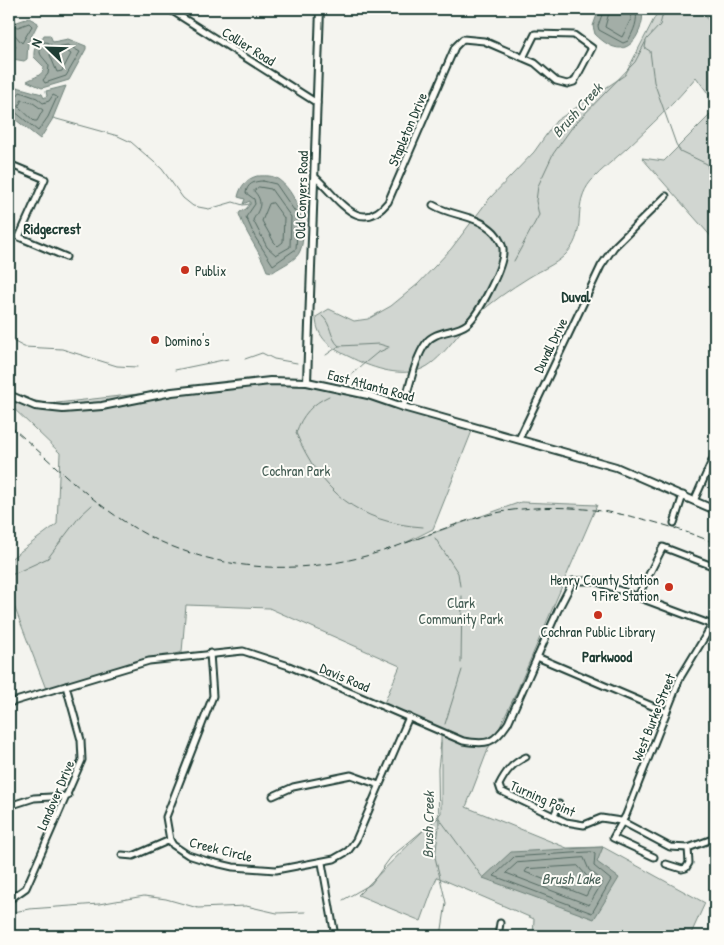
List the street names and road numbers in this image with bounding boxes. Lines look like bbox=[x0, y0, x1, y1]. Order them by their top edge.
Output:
street label: Collier Road bbox=[219, 22, 280, 70]
street label: Stapleton Drive bbox=[383, 89, 432, 169]
street label: Old Conyers Road bbox=[290, 150, 313, 239]
street label: Duvall Drive bbox=[529, 314, 572, 376]
street label: East Atlanta Road bbox=[326, 364, 417, 406]
street label: Davis Road bbox=[317, 658, 373, 696]
street label: West Burke Street bbox=[627, 670, 679, 764]
street label: Landover Drive bbox=[32, 757, 78, 833]
street label: Turning Point bbox=[507, 775, 579, 822]
street label: Creek Circle bbox=[188, 832, 255, 866]

